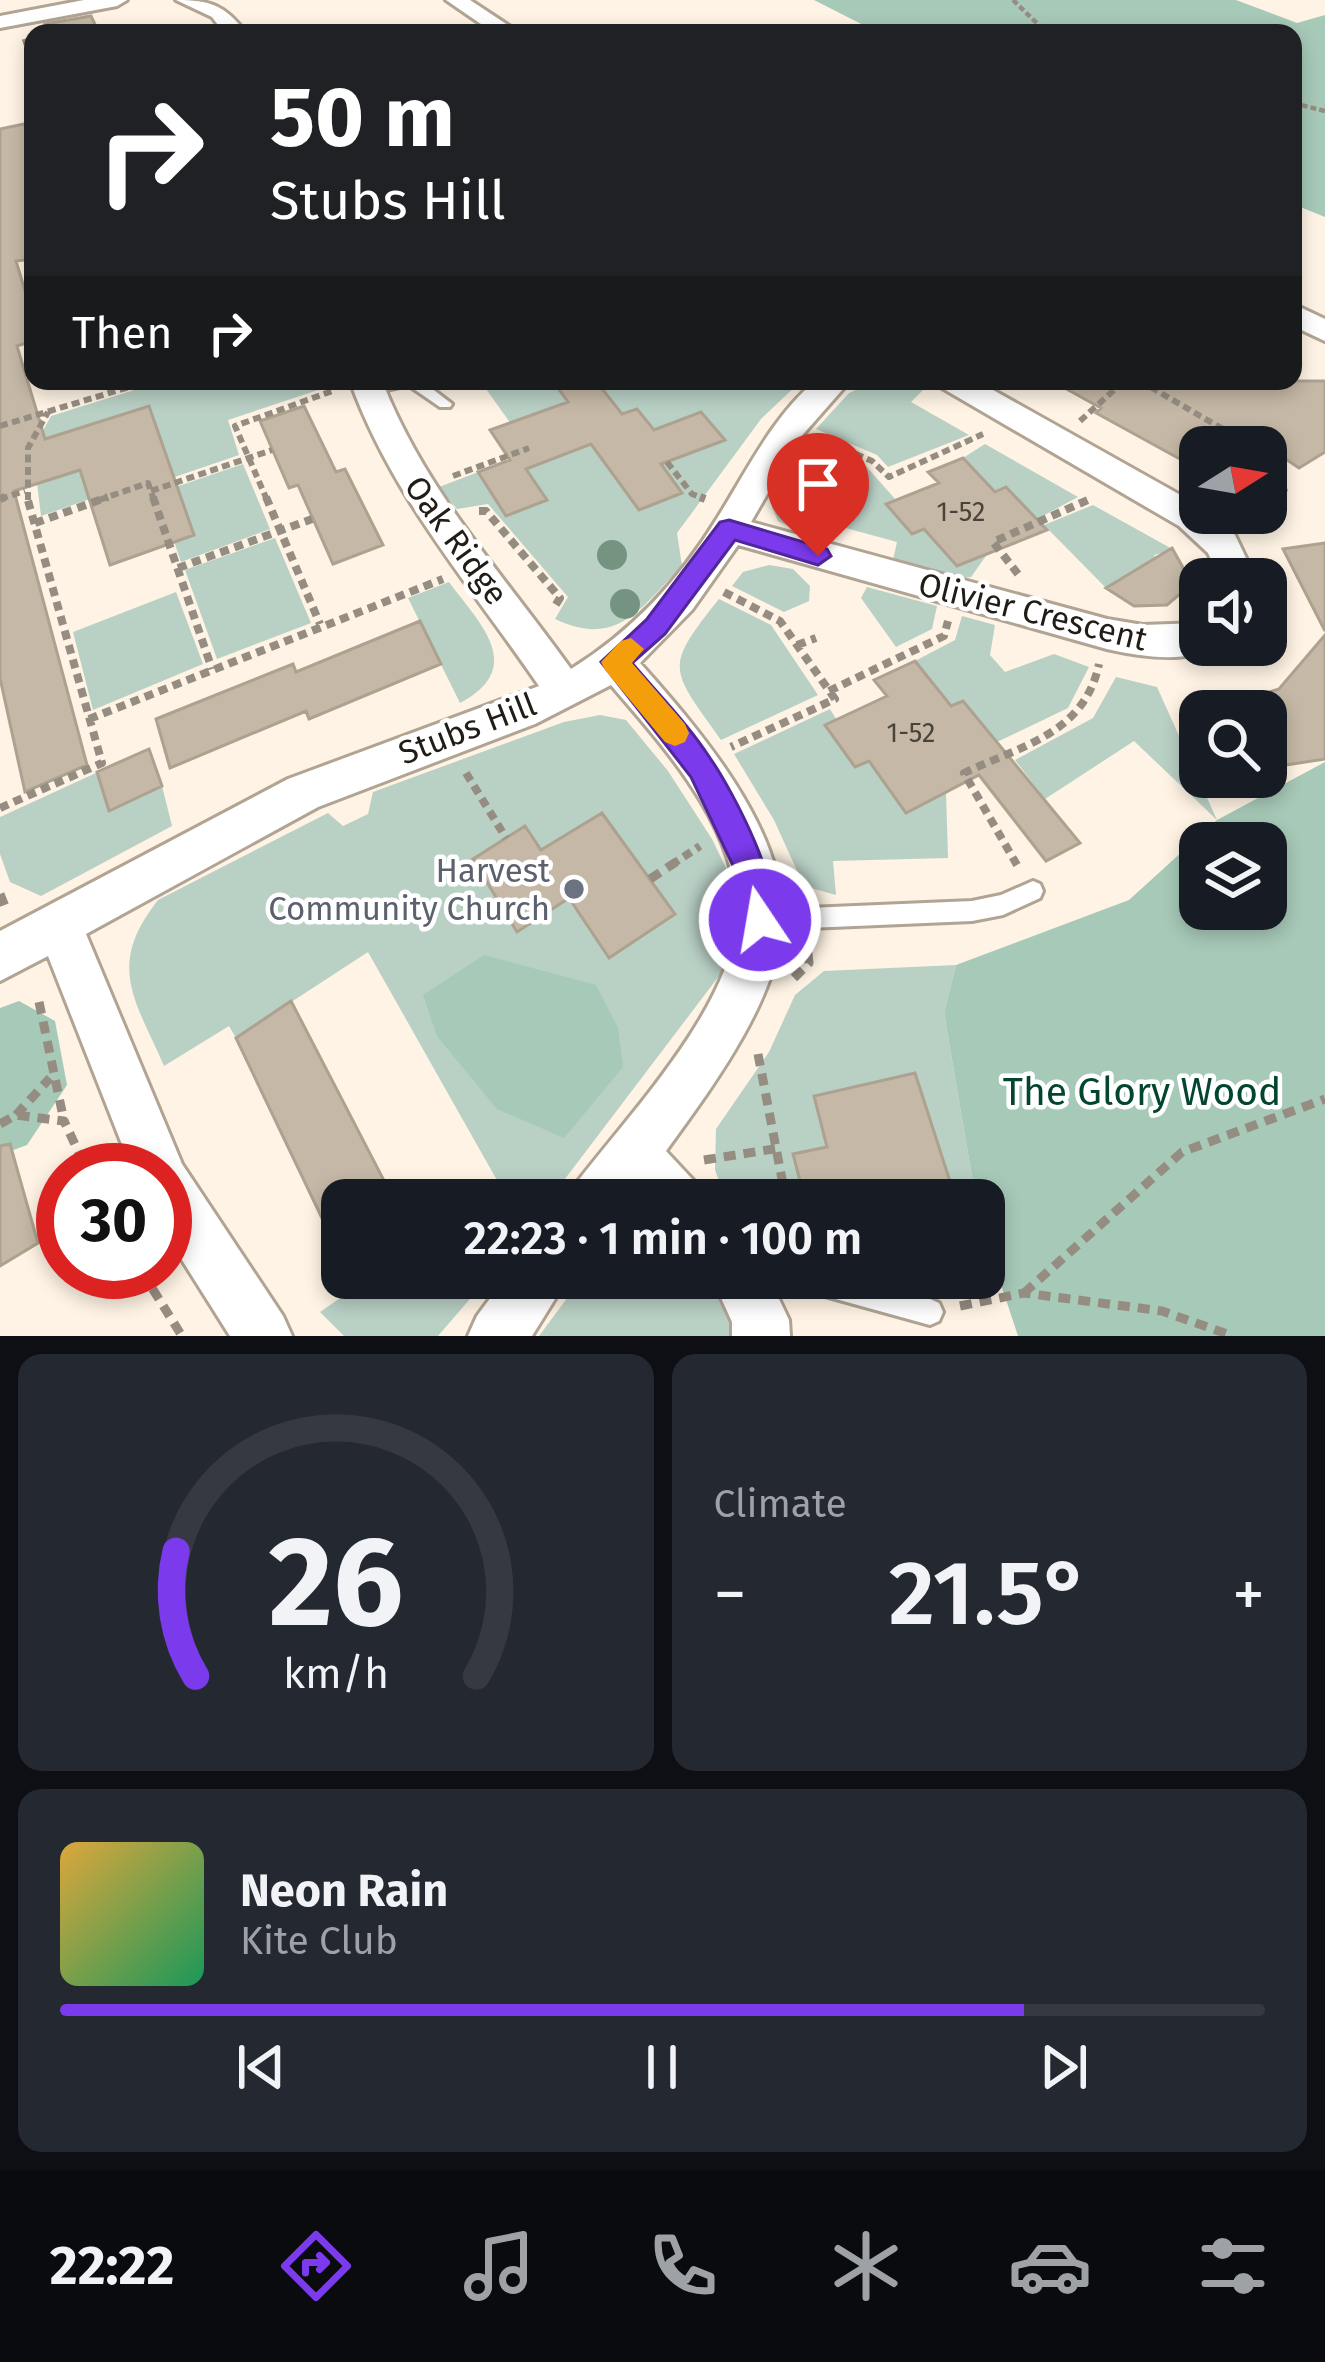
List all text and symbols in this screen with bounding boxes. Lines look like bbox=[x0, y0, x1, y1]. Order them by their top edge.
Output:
text: 50 m bbox=[270, 67, 455, 168]
icon: right bbox=[72, 72, 228, 228]
text: Stubs Hill bbox=[270, 169, 506, 233]
icon: right bbox=[197, 300, 263, 366]
text: Then bbox=[72, 306, 173, 360]
north arrow bbox=[1179, 426, 1287, 534]
map controls bbox=[1179, 426, 1287, 930]
pin bbox=[767, 433, 869, 556]
icon: arrive bbox=[785, 451, 851, 517]
street label: Oak Ridge bbox=[396, 468, 516, 613]
house number: 1-52 bbox=[937, 496, 985, 528]
button: sound bbox=[1179, 558, 1287, 666]
street label: Olivier Crescent bbox=[914, 564, 1151, 660]
street label: Stubs Hill bbox=[393, 684, 542, 773]
button: search bbox=[1179, 690, 1287, 798]
house number: 1-52 bbox=[887, 717, 935, 749]
button: layers bbox=[1179, 822, 1287, 930]
place label: Harvest Community Church bbox=[268, 851, 550, 929]
position arrow bbox=[697, 857, 823, 983]
marker: Harvest Community Church bbox=[561, 876, 587, 902]
park label: The Glory Wood bbox=[1003, 1069, 1281, 1115]
speed limit sign: 30 bbox=[36, 1143, 192, 1299]
text: 22:23 · 1 min · 100 m bbox=[464, 1212, 862, 1266]
text: Climate bbox=[714, 1481, 847, 1527]
text: 26 bbox=[268, 1508, 403, 1658]
text: 21.5° bbox=[889, 1540, 1090, 1648]
text: − bbox=[714, 1555, 747, 1634]
text: + bbox=[1232, 1555, 1265, 1634]
text: km/h bbox=[283, 1647, 389, 1698]
text: Neon Rain bbox=[240, 1864, 448, 1918]
text: Kite Club bbox=[240, 1918, 398, 1964]
icon: previous bbox=[228, 2034, 294, 2100]
icon: pause bbox=[629, 2034, 695, 2100]
icon: next bbox=[1031, 2034, 1097, 2100]
icon: directions bbox=[274, 2224, 358, 2308]
icon: music bbox=[457, 2224, 541, 2308]
icon: phone bbox=[641, 2224, 725, 2308]
icon: climate bbox=[824, 2224, 908, 2308]
icon: car bbox=[1008, 2224, 1092, 2308]
icon: filters bbox=[1191, 2224, 1275, 2308]
text: 22:22 bbox=[50, 2234, 174, 2298]

